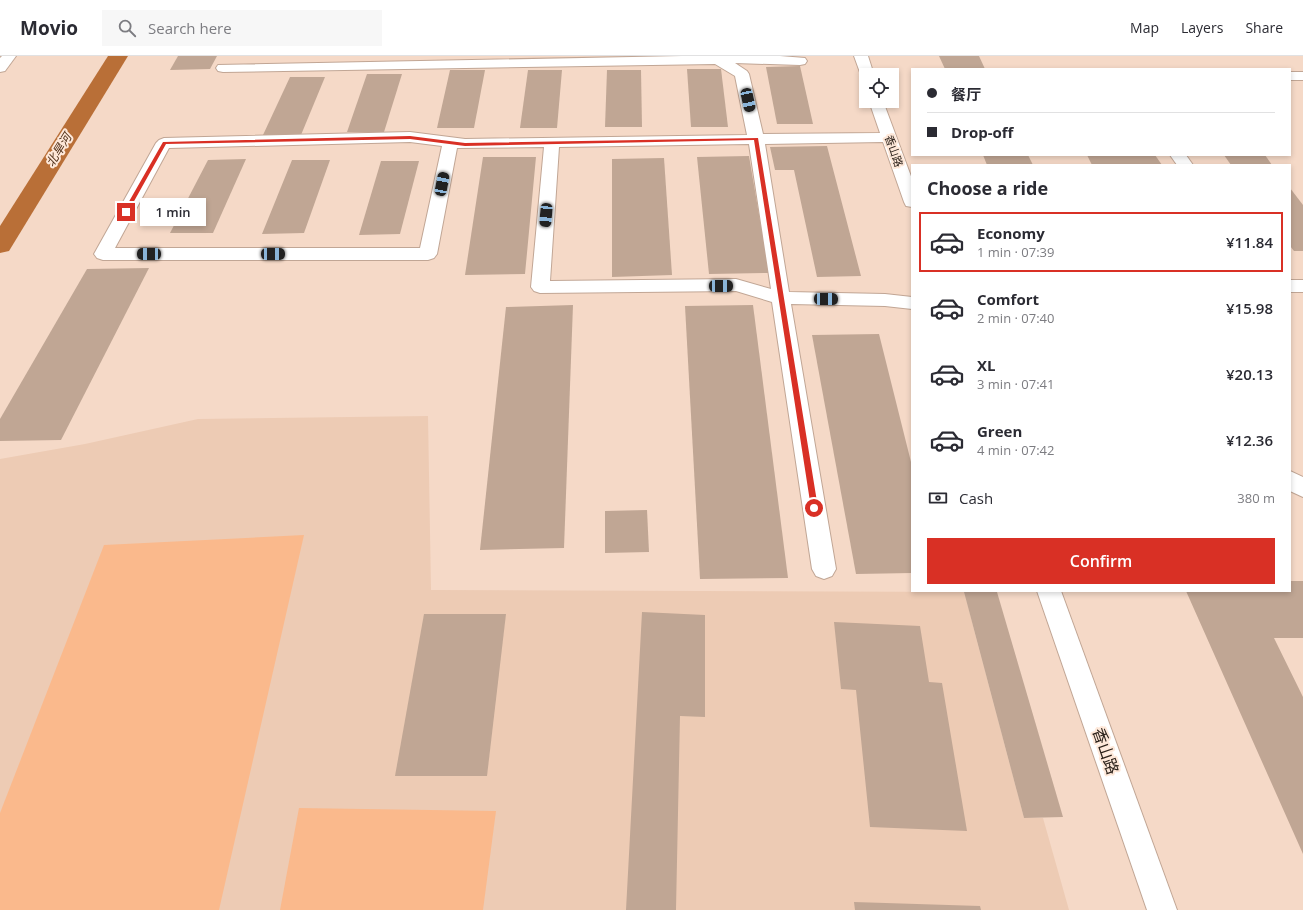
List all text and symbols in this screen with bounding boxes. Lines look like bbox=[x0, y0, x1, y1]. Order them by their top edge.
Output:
search box bbox=[102, 10, 382, 46]
text: Movio bbox=[20, 15, 78, 41]
icon: search bbox=[116, 17, 138, 39]
text: Search here bbox=[148, 18, 232, 38]
text: Map bbox=[1130, 18, 1159, 37]
text: Layers bbox=[1181, 18, 1223, 37]
text: Share bbox=[1245, 18, 1283, 37]
map controls bbox=[859, 68, 899, 108]
button: locate bbox=[859, 68, 899, 108]
text: 餐厅 bbox=[951, 84, 981, 104]
car bbox=[740, 87, 756, 113]
text: Drop-off bbox=[951, 122, 1013, 142]
water label: 北旱河 bbox=[42, 128, 76, 170]
street label: 香山路 bbox=[882, 133, 907, 169]
car bbox=[434, 171, 450, 197]
text: Choose a ride bbox=[927, 176, 1048, 200]
callout: 1 min bbox=[140, 198, 206, 226]
route end bbox=[117, 203, 135, 221]
text: 1 min bbox=[155, 203, 191, 221]
car bbox=[539, 203, 553, 227]
text: Economy bbox=[977, 223, 1045, 243]
icon: car bbox=[929, 224, 965, 260]
text: ¥11.84 bbox=[1226, 232, 1273, 252]
text: 1 min · 07:39 bbox=[977, 243, 1054, 261]
car bbox=[137, 248, 161, 260]
car bbox=[261, 248, 285, 260]
car bbox=[709, 280, 733, 292]
text: Comfort bbox=[977, 289, 1039, 309]
icon: car bbox=[929, 290, 965, 326]
car bbox=[814, 293, 838, 305]
text: ¥15.98 bbox=[1226, 298, 1273, 318]
text: 2 min · 07:40 bbox=[977, 309, 1054, 327]
text: XL bbox=[977, 355, 995, 375]
icon: car bbox=[929, 356, 965, 392]
text: ¥20.13 bbox=[1226, 364, 1273, 384]
text: 3 min · 07:41 bbox=[977, 375, 1054, 393]
text: Green bbox=[977, 421, 1022, 441]
icon: car bbox=[929, 422, 965, 458]
text: ¥12.36 bbox=[1226, 430, 1273, 450]
text: 4 min · 07:42 bbox=[977, 441, 1054, 459]
icon: cash bbox=[927, 487, 949, 509]
text: Cash bbox=[959, 488, 993, 508]
text: 380 m bbox=[1237, 489, 1275, 507]
route start bbox=[805, 499, 823, 517]
button: Confirm bbox=[927, 538, 1275, 584]
street label: 香山路 bbox=[1088, 725, 1124, 777]

